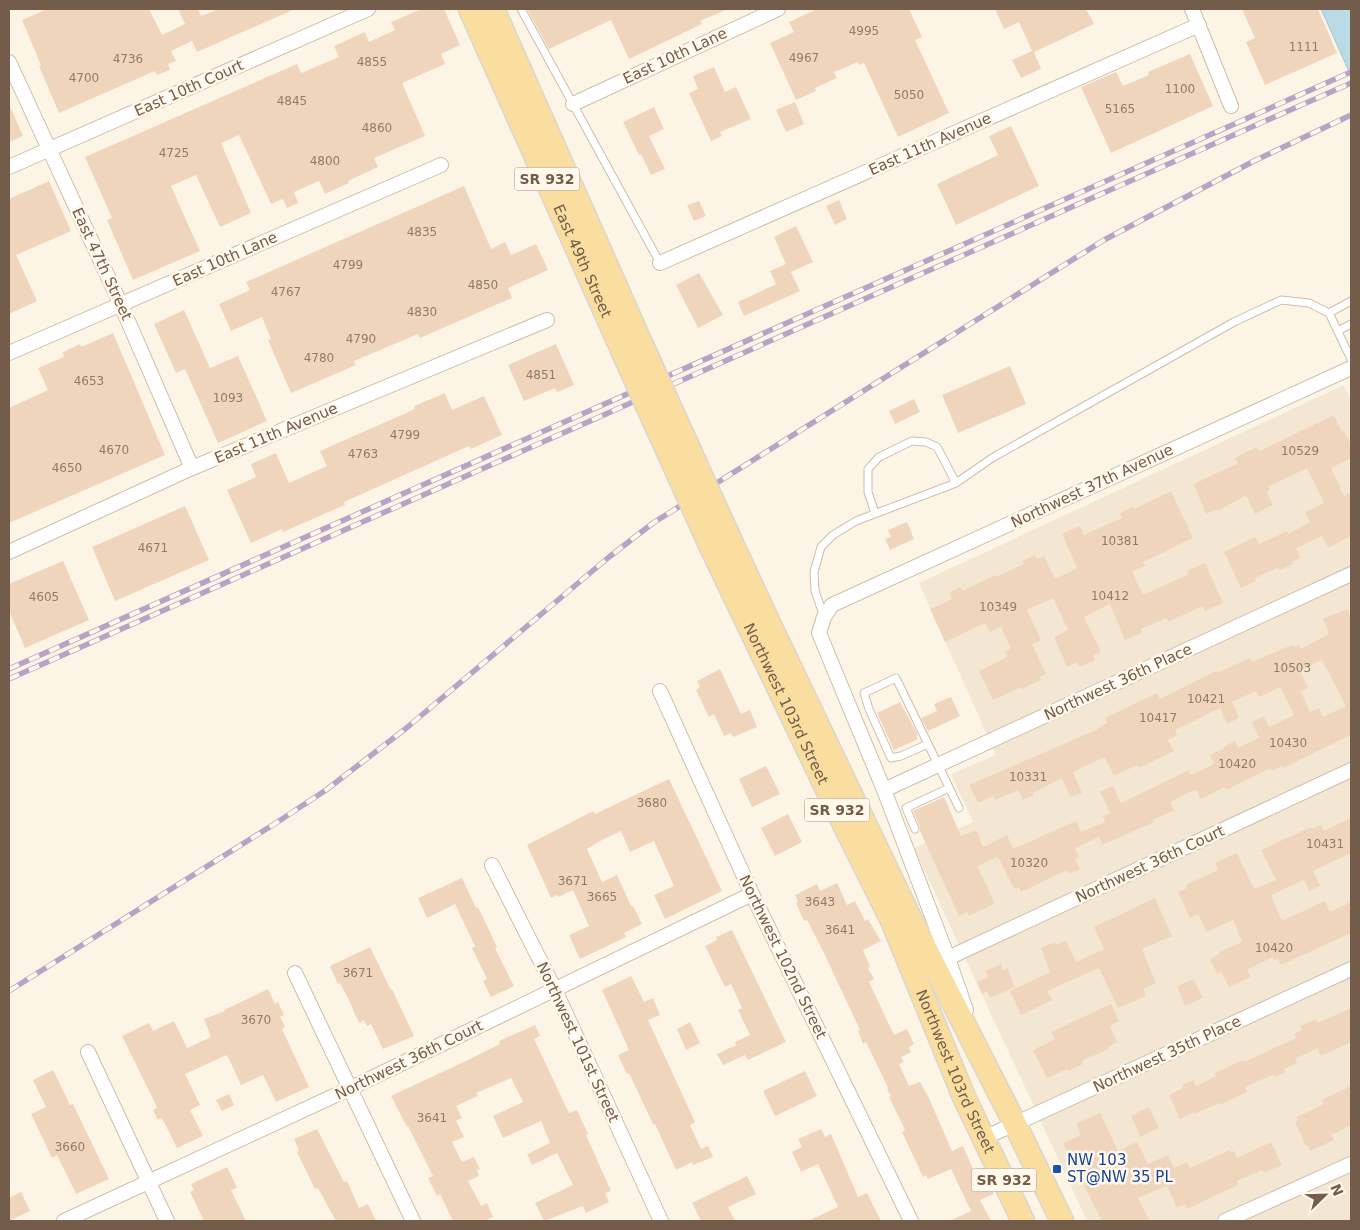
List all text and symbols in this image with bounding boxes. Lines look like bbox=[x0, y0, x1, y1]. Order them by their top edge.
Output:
street label: East 10th Lane bbox=[620, 24, 730, 88]
house number: 4995 bbox=[849, 24, 879, 38]
house number: 1111 bbox=[1289, 40, 1319, 54]
house number: 4967 bbox=[789, 51, 819, 65]
house number: 4736 bbox=[113, 52, 143, 66]
house number: 4855 bbox=[357, 55, 387, 69]
street label: East 10th Court bbox=[132, 56, 246, 120]
house number: 4700 bbox=[69, 71, 99, 85]
house number: 1100 bbox=[1165, 82, 1195, 96]
house number: 5050 bbox=[894, 88, 924, 102]
house number: 4845 bbox=[277, 94, 307, 108]
house number: 5165 bbox=[1105, 102, 1135, 116]
street label: East 11th Avenue bbox=[866, 109, 994, 179]
house number: 4860 bbox=[362, 121, 392, 135]
house number: 4725 bbox=[159, 146, 189, 160]
house number: 4800 bbox=[310, 154, 340, 168]
road number: SR 932 bbox=[514, 168, 580, 190]
street label: East 49th Street bbox=[549, 202, 615, 321]
street label: East 47th Street bbox=[68, 205, 136, 323]
house number: 4835 bbox=[407, 225, 437, 239]
street label: East 10th Lane bbox=[170, 228, 280, 290]
house number: 4799 bbox=[333, 258, 363, 272]
house number: 4850 bbox=[468, 278, 498, 292]
house number: 4767 bbox=[271, 285, 301, 299]
house number: 4830 bbox=[407, 305, 437, 319]
house number: 4790 bbox=[346, 332, 376, 346]
house number: 4780 bbox=[304, 351, 334, 365]
house number: 4851 bbox=[526, 368, 556, 382]
house number: 4653 bbox=[74, 374, 104, 388]
house number: 1093 bbox=[213, 391, 243, 405]
street label: East 11th Avenue bbox=[212, 399, 340, 467]
house number: 4799 bbox=[390, 428, 420, 442]
street label: Northwest 37th Avenue bbox=[1008, 440, 1176, 532]
house number: 4670 bbox=[99, 443, 129, 457]
house number: 10529 bbox=[1281, 444, 1319, 458]
house number: 4763 bbox=[348, 447, 378, 461]
house number: 4650 bbox=[52, 461, 82, 475]
house number: 10381 bbox=[1101, 534, 1139, 548]
house number: 4671 bbox=[138, 541, 168, 555]
house number: 10412 bbox=[1091, 589, 1129, 603]
house number: 4605 bbox=[29, 590, 59, 604]
house number: 10349 bbox=[979, 600, 1017, 614]
street label: Northwest 103rd Street bbox=[740, 620, 832, 787]
street label: Northwest 36th Place bbox=[1041, 640, 1195, 724]
house number: 10503 bbox=[1273, 661, 1311, 675]
house number: 10421 bbox=[1187, 692, 1225, 706]
house number: 10417 bbox=[1139, 711, 1177, 725]
house number: 10430 bbox=[1269, 736, 1307, 750]
house number: 10420 bbox=[1218, 757, 1256, 771]
house number: 10331 bbox=[1009, 770, 1047, 784]
house number: 3680 bbox=[637, 796, 667, 810]
road number: SR 932 bbox=[804, 798, 870, 822]
street label: Northwest 36th Court bbox=[1073, 821, 1227, 906]
house number: 10431 bbox=[1306, 837, 1344, 851]
house number: 10320 bbox=[1010, 856, 1048, 870]
street label: Northwest 102nd Street bbox=[735, 872, 831, 1042]
house number: 3671 bbox=[558, 874, 588, 888]
house number: 3665 bbox=[587, 890, 617, 904]
house number: 3643 bbox=[805, 895, 835, 909]
house number: 3641 bbox=[825, 923, 855, 937]
house number: 10420 bbox=[1255, 941, 1293, 955]
street label: Northwest 101st Street bbox=[533, 959, 623, 1125]
house number: 3671 bbox=[343, 966, 373, 980]
street label: Northwest 103rd Street bbox=[912, 987, 999, 1156]
street label: Northwest 35th Place bbox=[1090, 1012, 1244, 1096]
house number: 3670 bbox=[241, 1013, 271, 1027]
street label: Northwest 36th Court bbox=[332, 1016, 486, 1104]
house number: 3641 bbox=[417, 1111, 447, 1125]
house number: 3660 bbox=[55, 1140, 85, 1154]
place label: NW 103 ST@NW 35 PL bbox=[1067, 1151, 1173, 1186]
marker: NW 103 ST@NW 35 PL bbox=[1051, 1163, 1063, 1175]
road number: SR 932 bbox=[972, 1168, 1036, 1192]
north arrow bbox=[1300, 1170, 1350, 1220]
text: N bbox=[1327, 1181, 1347, 1198]

